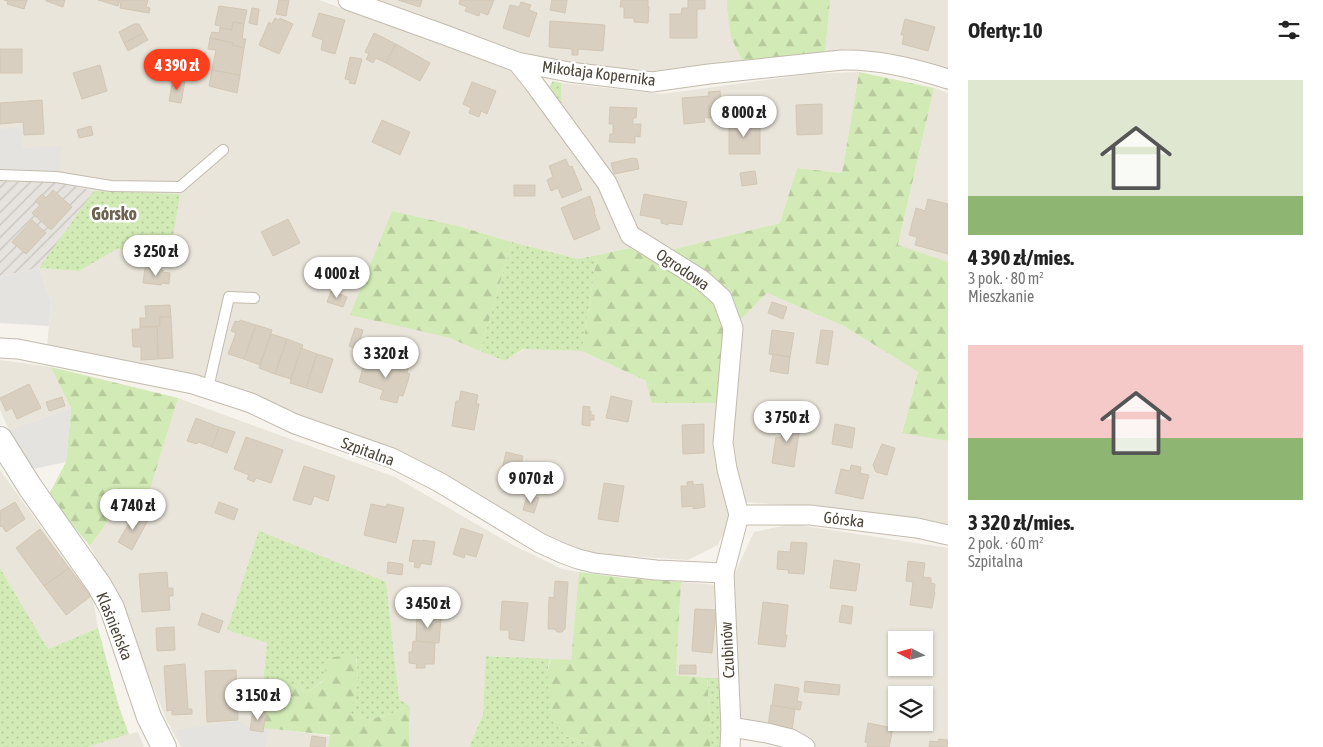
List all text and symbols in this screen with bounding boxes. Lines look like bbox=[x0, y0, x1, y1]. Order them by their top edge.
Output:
icon: filters bbox=[1275, 16, 1303, 44]
text: Oferty: 10 bbox=[968, 18, 1043, 42]
pin: 4 390 zł bbox=[125, 48, 229, 91]
text: 4 390 zł bbox=[155, 56, 199, 74]
street label: Mikołaja Kopernika bbox=[541, 57, 657, 90]
pin: 8 000 zł bbox=[692, 96, 796, 138]
text: 8 000 zł bbox=[722, 103, 766, 121]
icon: home bbox=[1091, 113, 1181, 203]
district label: Górsko bbox=[91, 203, 137, 224]
pin: 3 250 zł bbox=[104, 234, 208, 277]
text: 3 250 zł bbox=[134, 242, 178, 260]
street label: Ogrodowa bbox=[652, 245, 713, 294]
text: 4 390 zł/mies. bbox=[968, 245, 1074, 269]
pin: 4 000 zł bbox=[285, 256, 389, 299]
text: 4 000 zł bbox=[315, 264, 359, 282]
text: 3 pok. · 80 m² bbox=[968, 269, 1044, 287]
text: Mieszkanie bbox=[968, 287, 1034, 305]
pin: 3 320 zł bbox=[334, 336, 438, 379]
text: 3 320 zł bbox=[364, 344, 408, 362]
icon: home bbox=[1091, 378, 1181, 468]
pin: 3 750 zł bbox=[735, 400, 839, 443]
text: 3 750 zł bbox=[765, 408, 809, 426]
street label: Szpitalna bbox=[339, 433, 397, 470]
pin: 9 070 zł bbox=[479, 462, 583, 504]
text: 9 070 zł bbox=[509, 469, 553, 487]
pin: 4 740 zł bbox=[81, 488, 185, 531]
text: 4 740 zł bbox=[111, 496, 155, 514]
street label: Górska bbox=[823, 508, 865, 530]
text: 3 320 zł/mies. bbox=[968, 510, 1074, 534]
text: 2 pok. · 60 m² bbox=[968, 534, 1044, 552]
text: Szpitalna bbox=[968, 552, 1023, 570]
pin: 3 450 zł bbox=[376, 586, 480, 629]
street label: Klaśnieńska bbox=[93, 589, 137, 663]
text: 3 450 zł bbox=[406, 594, 450, 612]
street label: Czubinów bbox=[717, 621, 737, 679]
north arrow bbox=[888, 631, 932, 676]
map controls bbox=[888, 631, 933, 731]
pin: 3 150 zł bbox=[206, 678, 310, 721]
text: 3 150 zł bbox=[236, 686, 280, 704]
button: layers bbox=[888, 686, 933, 731]

